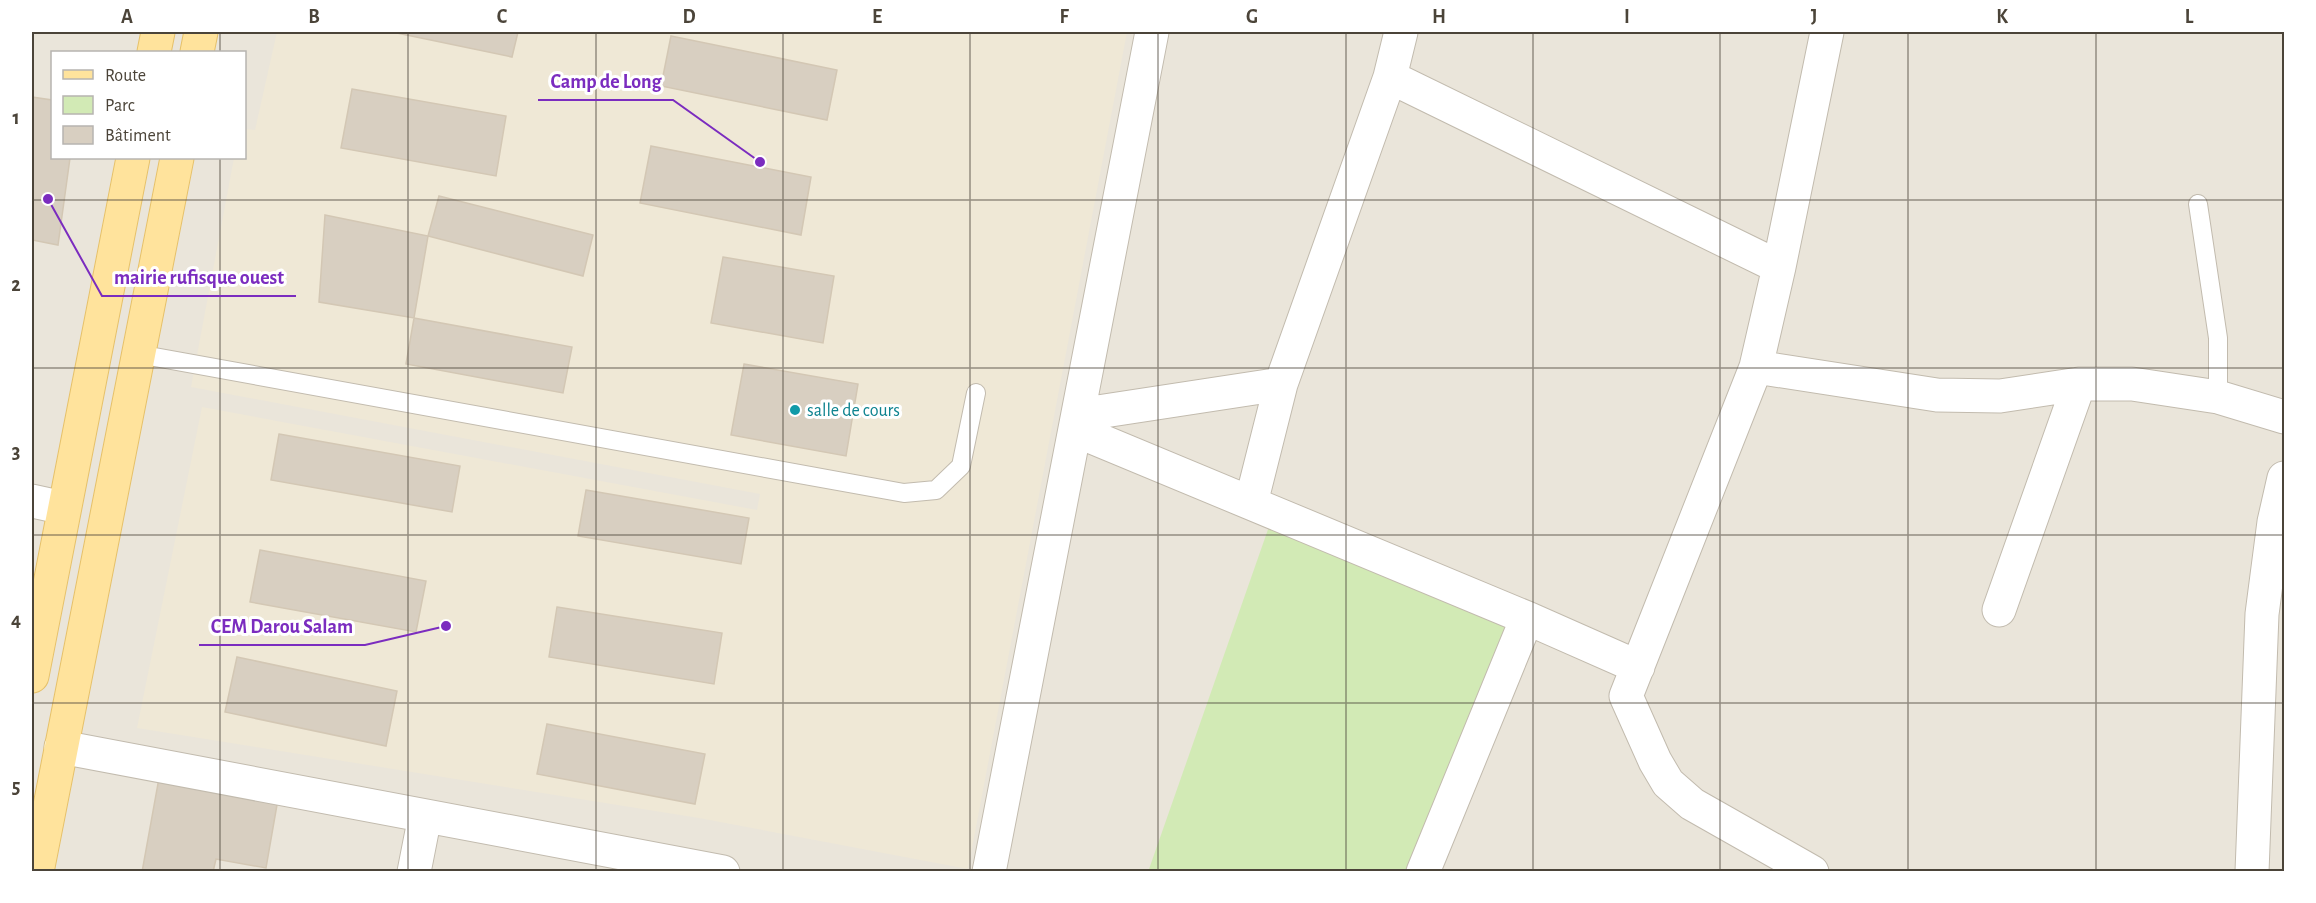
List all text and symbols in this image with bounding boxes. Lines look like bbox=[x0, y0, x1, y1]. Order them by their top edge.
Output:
text: A bbox=[121, 7, 133, 27]
text: B bbox=[308, 7, 320, 27]
text: C bbox=[497, 7, 508, 27]
text: D bbox=[682, 7, 696, 27]
text: E bbox=[872, 7, 882, 27]
text: F bbox=[1059, 7, 1069, 27]
text: G bbox=[1246, 7, 1258, 27]
text: H bbox=[1432, 7, 1446, 27]
text: I bbox=[1624, 7, 1630, 27]
text: J bbox=[1811, 7, 1817, 27]
text: K bbox=[1996, 7, 2008, 27]
text: L bbox=[2185, 7, 2194, 27]
legend bbox=[51, 51, 246, 159]
callout: Camp de Long bbox=[538, 62, 673, 100]
text: Route bbox=[105, 67, 146, 85]
text: Camp de Long bbox=[550, 72, 663, 92]
text: Parc bbox=[105, 97, 135, 115]
text: 1 bbox=[12, 108, 20, 128]
text: Bâtiment bbox=[105, 127, 171, 145]
callout: mairie rufisque ouest bbox=[102, 258, 296, 296]
text: mairie rufisque ouest bbox=[114, 268, 284, 288]
text: 2 bbox=[11, 275, 21, 295]
place label: salle de cours bbox=[807, 402, 900, 420]
marker: salle de cours bbox=[788, 403, 802, 417]
text: 3 bbox=[12, 442, 20, 462]
callout: CEM Darou Salam bbox=[199, 607, 365, 645]
text: 4 bbox=[11, 610, 21, 630]
text: CEM Darou Salam bbox=[211, 617, 353, 637]
text: 5 bbox=[12, 777, 20, 797]

